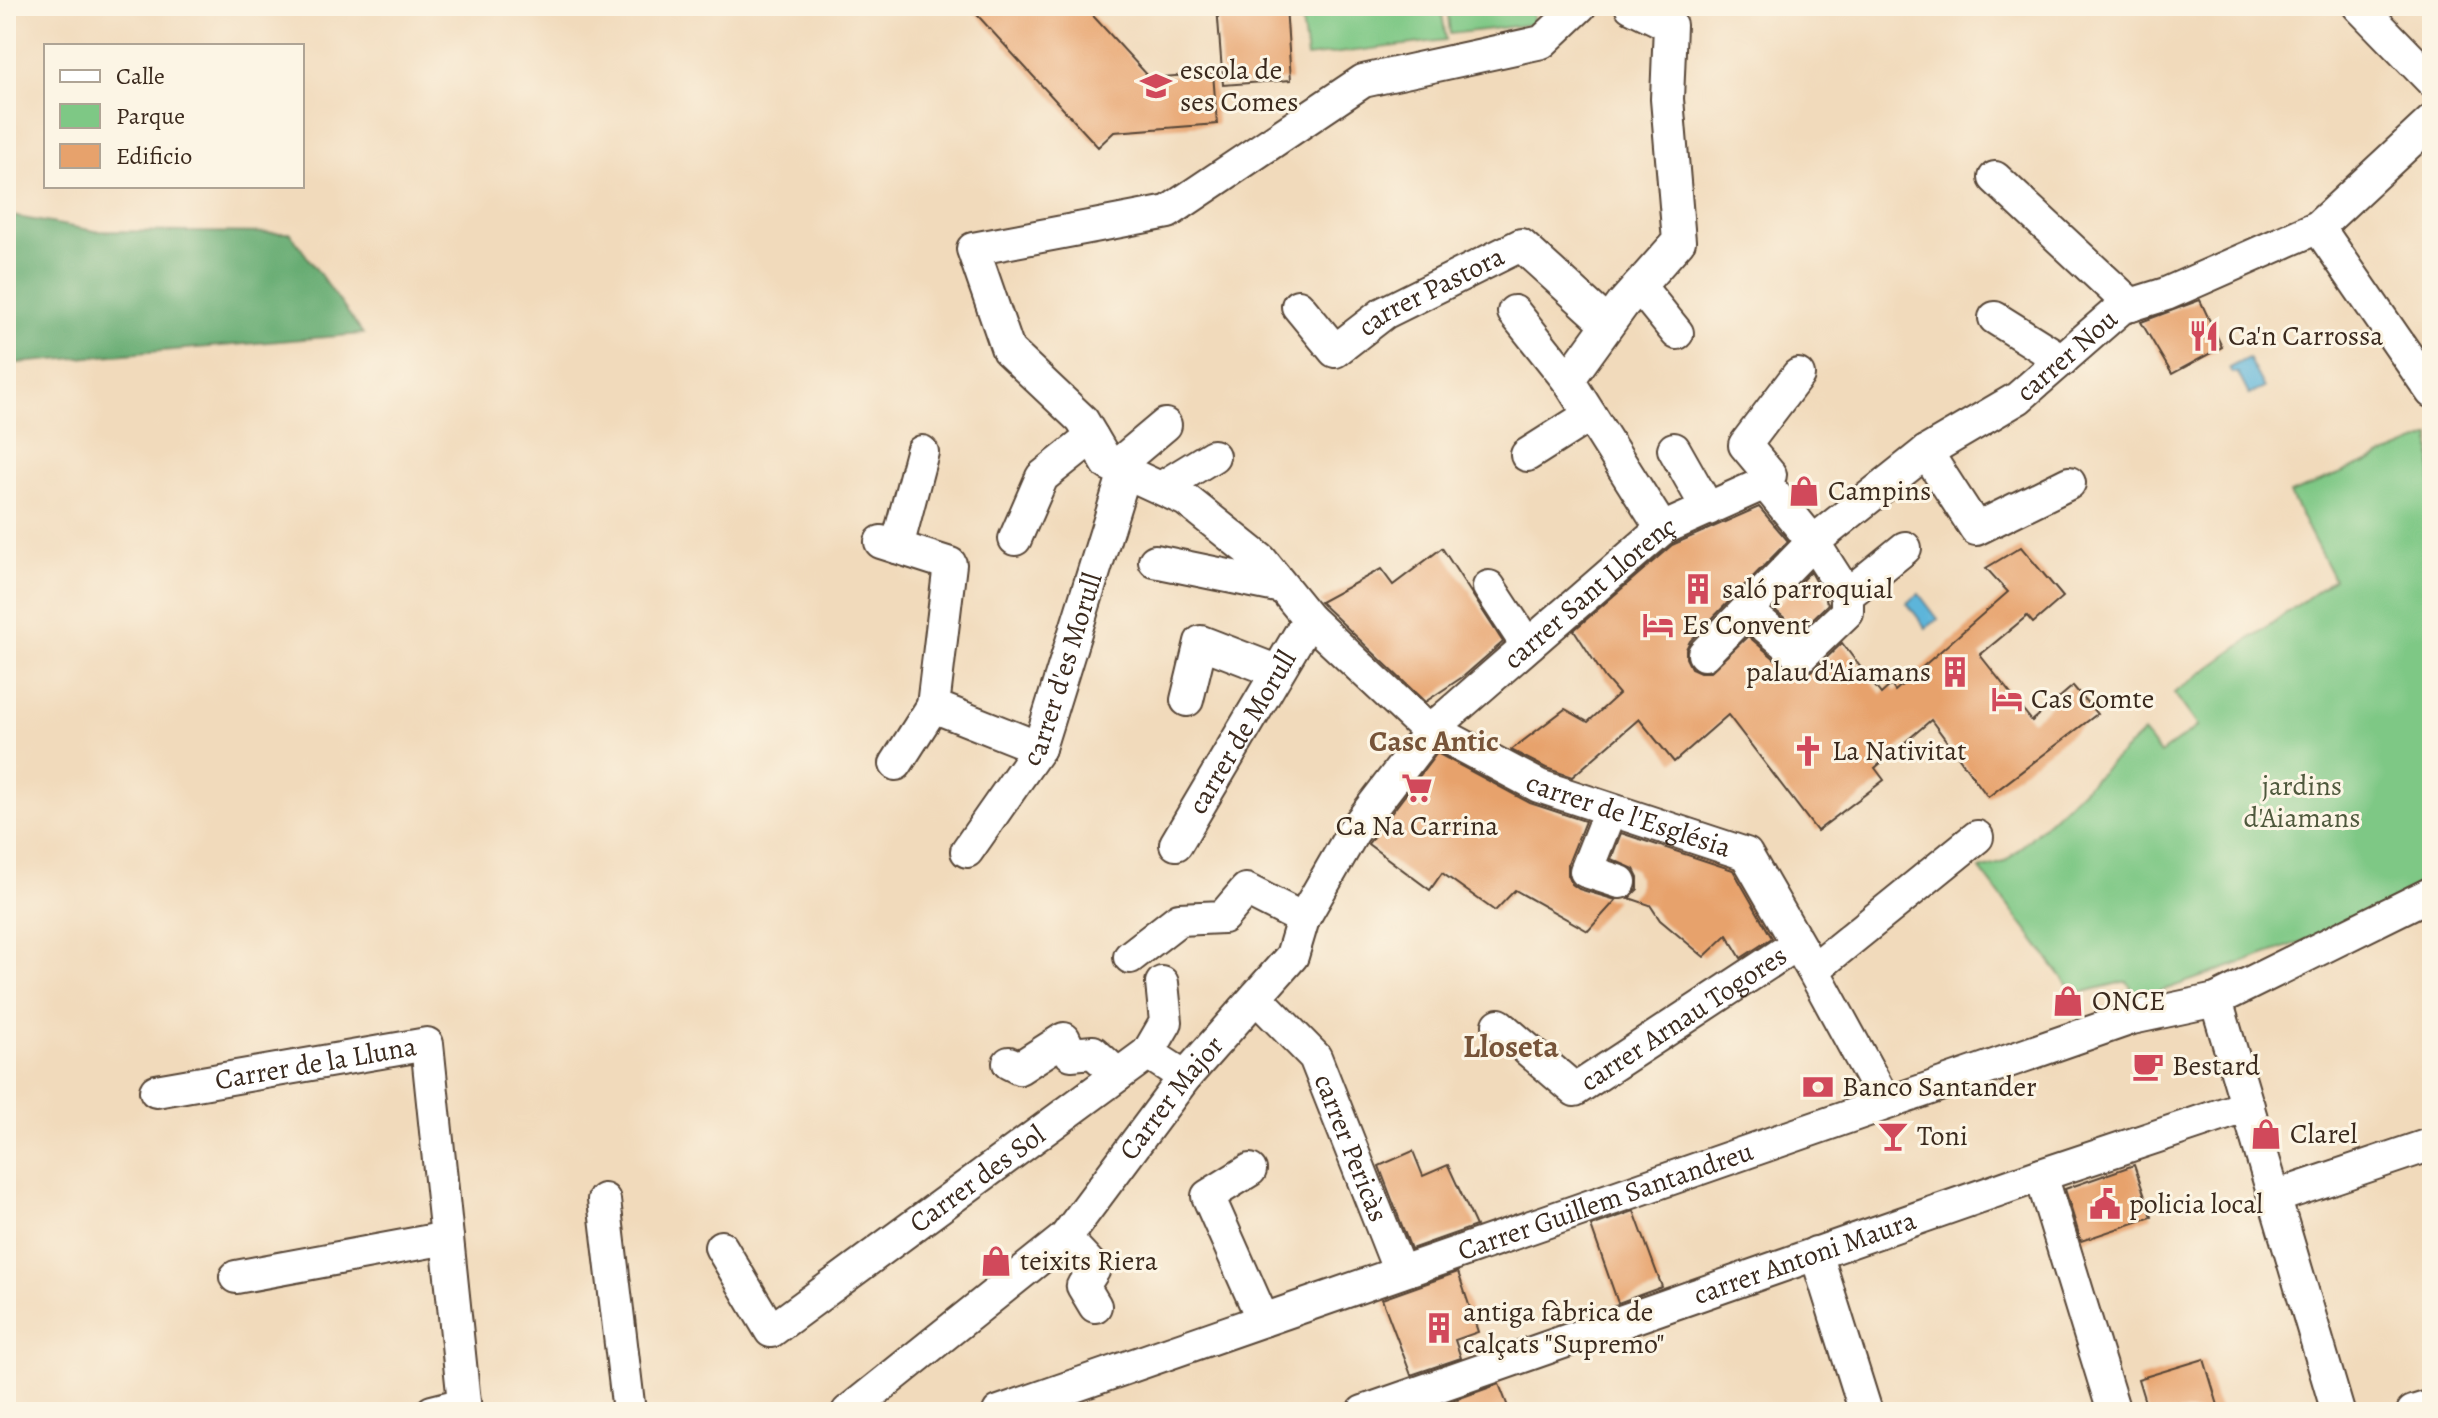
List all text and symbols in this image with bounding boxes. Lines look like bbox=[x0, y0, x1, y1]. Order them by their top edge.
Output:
legend bbox=[44, 44, 304, 188]
place label: escola de ses Comes bbox=[1180, 51, 1299, 121]
text: Calle bbox=[116, 60, 165, 92]
school or university icon: escola de ses Comes bbox=[1139, 69, 1173, 103]
text: Parque bbox=[116, 100, 185, 132]
text: Edificio bbox=[116, 140, 192, 172]
street label: carrer Pastora bbox=[1350, 237, 1511, 346]
street label: carrer Nou bbox=[2008, 300, 2126, 410]
place label: Ca'n Carrossa bbox=[2228, 317, 2383, 355]
restaurant icon: Ca'n Carrossa bbox=[2187, 319, 2221, 353]
place label: Campins bbox=[1828, 472, 1931, 510]
shop icon: Campins bbox=[1787, 474, 1821, 508]
street label: carrer Sant Llorenç bbox=[1495, 506, 1681, 678]
street label: carrer d'es Morull bbox=[1013, 568, 1112, 774]
place label: saló parroquial bbox=[1722, 570, 1893, 608]
building icon: saló parroquial bbox=[1681, 572, 1715, 606]
place label: Es Convent bbox=[1682, 606, 1810, 644]
hotel icon: Es Convent bbox=[1641, 608, 1675, 642]
street label: carrer de Morull bbox=[1179, 643, 1306, 821]
place label: palau d'Aiamans bbox=[1746, 653, 1931, 691]
building icon: palau d'Aiamans bbox=[1938, 655, 1972, 689]
place label: Cas Comte bbox=[2031, 680, 2154, 718]
hotel icon: Cas Comte bbox=[1990, 682, 2024, 716]
district label: Casc Antic bbox=[1369, 721, 1499, 761]
place label: La Nativitat bbox=[1832, 732, 1966, 770]
church icon: La Nativitat bbox=[1791, 734, 1825, 768]
street label: carrer de l'Església bbox=[1519, 764, 1736, 867]
park label: jardins d'Aiamans bbox=[2244, 767, 2360, 837]
supermarket icon: Ca Na Carrina bbox=[1400, 771, 1434, 805]
place label: Ca Na Carrina bbox=[1336, 807, 1498, 845]
street label: carrer Arnau Togores bbox=[1573, 937, 1794, 1100]
place label: ONCE bbox=[2092, 982, 2166, 1020]
shop icon: ONCE bbox=[2051, 984, 2085, 1018]
district label: Lloseta bbox=[1463, 1024, 1559, 1068]
street label: Carrer de la Lluna bbox=[212, 1027, 419, 1099]
street label: Carrer Major bbox=[1110, 1027, 1232, 1168]
place label: Bestard bbox=[2172, 1047, 2261, 1085]
cafe icon: Bestard bbox=[2131, 1049, 2165, 1083]
street label: carrer Pericàs bbox=[1305, 1068, 1397, 1227]
place label: Banco Santander bbox=[1842, 1068, 2037, 1106]
bank icon: Banco Santander bbox=[1801, 1070, 1835, 1104]
place label: Clarel bbox=[2290, 1115, 2357, 1153]
street label: Carrer des Sol bbox=[902, 1116, 1053, 1242]
place label: Toni bbox=[1917, 1117, 1968, 1155]
shop icon: Clarel bbox=[2249, 1117, 2283, 1151]
bar icon: Toni bbox=[1876, 1119, 1910, 1153]
street label: Carrer Guillem Santandreu bbox=[1453, 1132, 1759, 1270]
place label: policia local bbox=[2129, 1185, 2263, 1223]
public building icon: policia local bbox=[2088, 1187, 2122, 1221]
street label: carrer Antoni Maura bbox=[1689, 1201, 1921, 1314]
place label: teixits Riera bbox=[1020, 1242, 1158, 1280]
shop icon: teixits Riera bbox=[979, 1244, 1013, 1278]
place label: antiga fàbrica de calçats "Supremo" bbox=[1463, 1293, 1665, 1363]
building icon: antiga fàbrica de calçats "Supremo" bbox=[1422, 1311, 1456, 1345]

